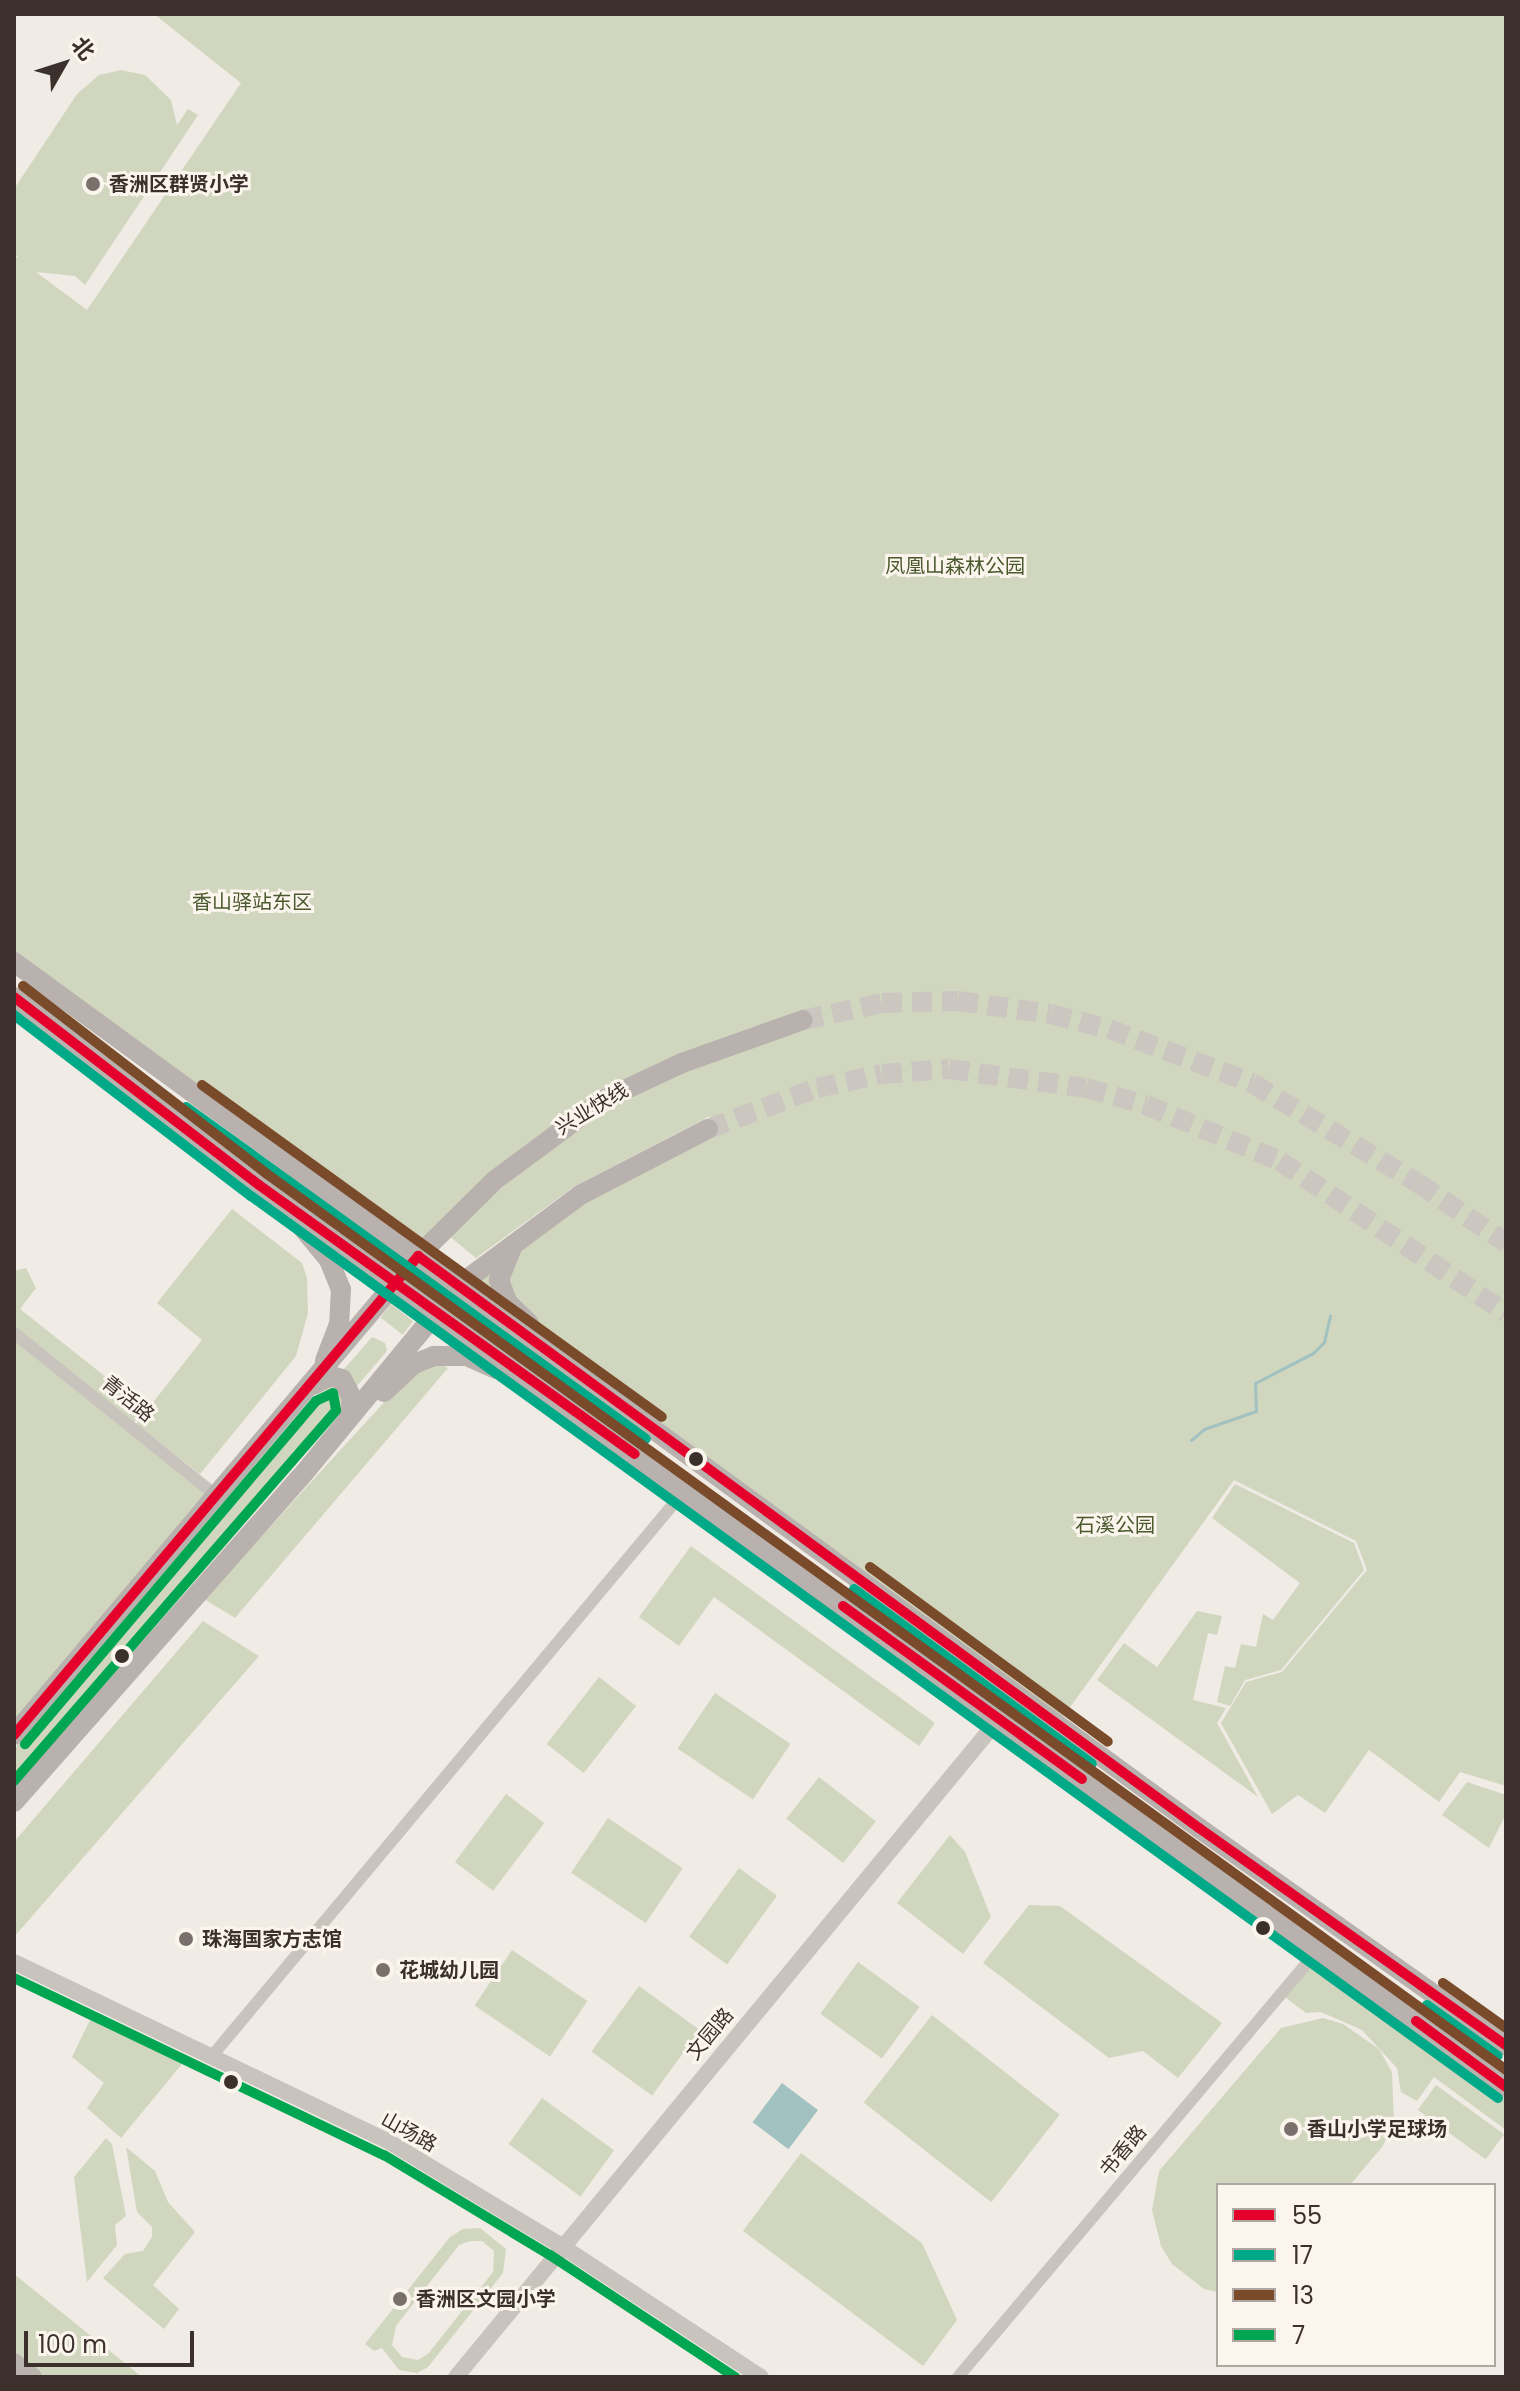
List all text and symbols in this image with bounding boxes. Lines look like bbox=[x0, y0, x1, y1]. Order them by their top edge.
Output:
north arrow bbox=[24, 24, 104, 104]
text: 北 bbox=[64, 30, 102, 67]
place label: 香洲区群贤小学 bbox=[109, 172, 249, 196]
marker: 香洲区群贤小学 bbox=[84, 175, 102, 193]
park label: 凤凰山森林公园 bbox=[885, 554, 1025, 578]
park label: 香山驿站东区 bbox=[192, 890, 312, 914]
street label: 兴业快线 bbox=[552, 1078, 632, 1140]
street label: 青活路 bbox=[97, 1371, 159, 1427]
unlabelled marker bbox=[688, 1451, 704, 1467]
park label: 石溪公园 bbox=[1075, 1513, 1155, 1537]
unlabelled marker bbox=[114, 1648, 130, 1664]
unlabelled marker bbox=[1255, 1920, 1271, 1936]
place label: 珠海国家方志馆 bbox=[202, 1927, 342, 1951]
marker: 珠海国家方志馆 bbox=[177, 1930, 195, 1948]
place label: 花城幼儿园 bbox=[399, 1958, 499, 1982]
marker: 花城幼儿园 bbox=[374, 1961, 392, 1979]
street label: 文园路 bbox=[682, 2003, 738, 2065]
unlabelled marker bbox=[223, 2074, 239, 2090]
street label: 山场路 bbox=[377, 2107, 441, 2157]
place label: 香山小学足球场 bbox=[1307, 2117, 1447, 2141]
street label: 书香路 bbox=[1095, 2120, 1151, 2182]
marker: 香山小学足球场 bbox=[1282, 2120, 1300, 2138]
legend bbox=[1216, 2183, 1496, 2367]
text: 55 bbox=[1292, 2199, 1322, 2232]
text: 17 bbox=[1292, 2239, 1313, 2272]
text: 13 bbox=[1292, 2279, 1314, 2312]
place label: 香洲区文园小学 bbox=[416, 2287, 556, 2311]
marker: 香洲区文园小学 bbox=[391, 2290, 409, 2308]
scale bar bbox=[28, 2315, 198, 2365]
text: 7 bbox=[1292, 2319, 1305, 2352]
text: 100 m bbox=[38, 2328, 107, 2361]

